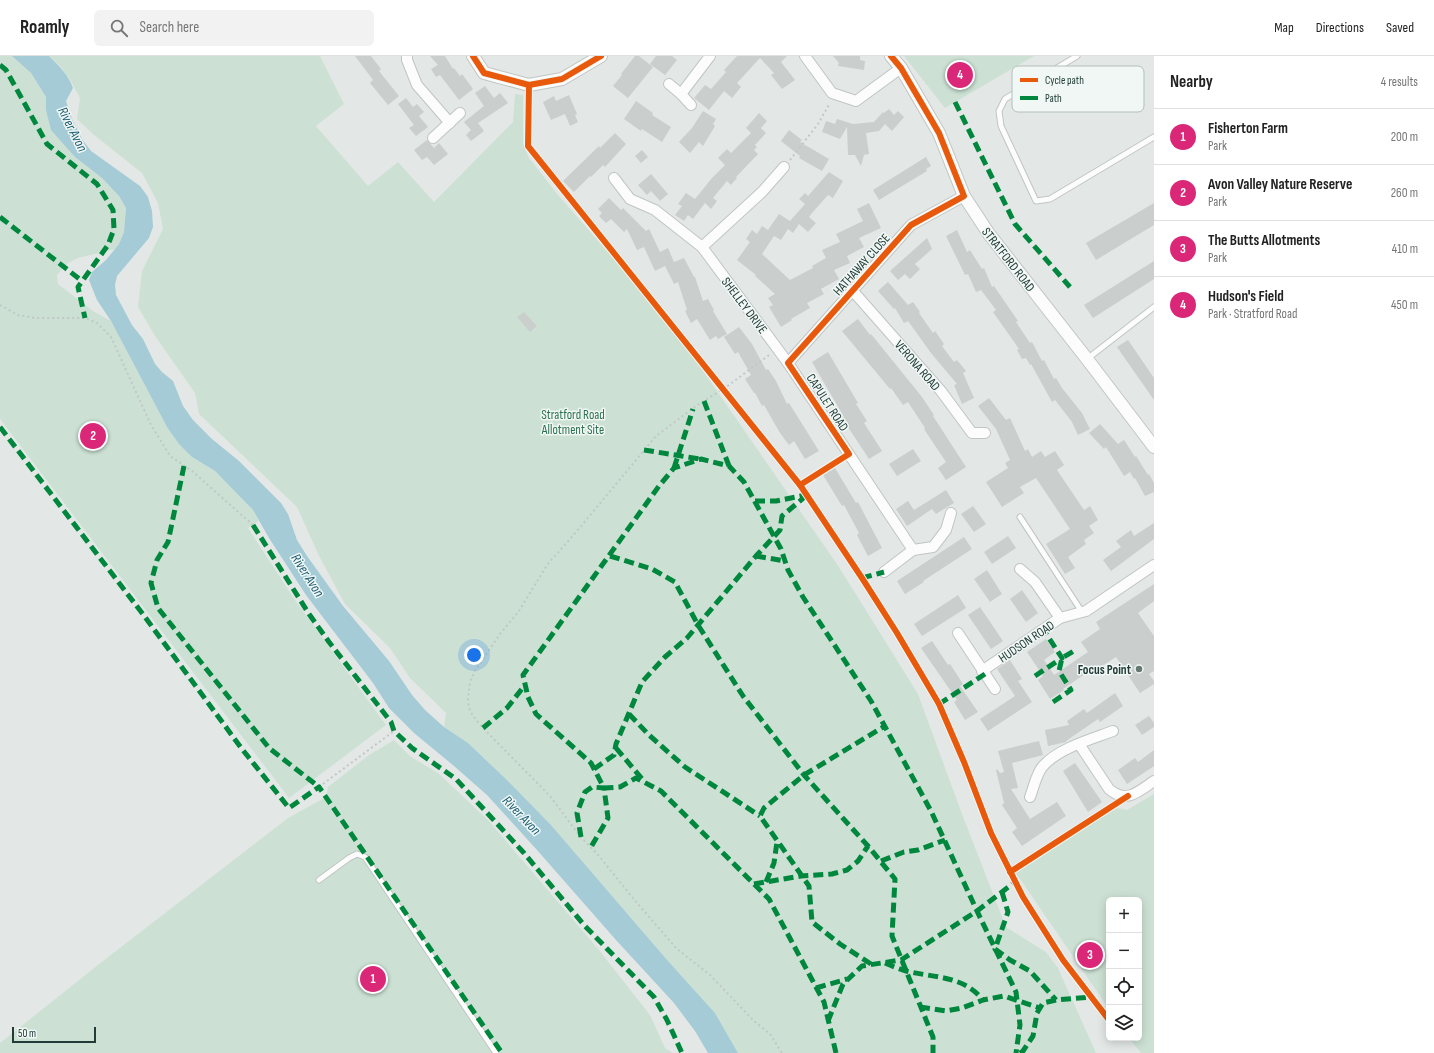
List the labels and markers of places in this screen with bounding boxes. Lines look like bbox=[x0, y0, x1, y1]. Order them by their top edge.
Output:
pin: 4 bbox=[947, 60, 973, 90]
pin: 2 bbox=[80, 421, 106, 451]
place label: Focus Point bbox=[1078, 662, 1132, 678]
marker: Focus Point bbox=[1134, 664, 1144, 674]
pin: 3 bbox=[1077, 940, 1103, 970]
pin: 1 bbox=[360, 964, 386, 994]

